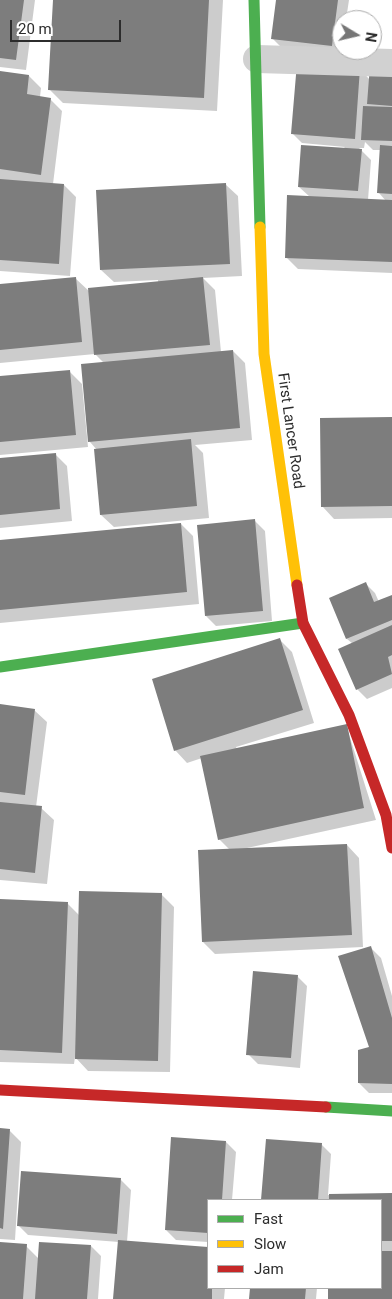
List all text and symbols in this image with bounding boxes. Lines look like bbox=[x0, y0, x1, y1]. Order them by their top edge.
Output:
scale bar bbox=[12, 10, 124, 42]
north arrow bbox=[332, 10, 382, 60]
text: 20 m bbox=[18, 20, 52, 38]
text: N bbox=[362, 31, 380, 43]
street label: First Lancer Road bbox=[273, 372, 307, 490]
legend bbox=[207, 1199, 382, 1289]
text: Fast bbox=[254, 1210, 283, 1228]
text: Slow bbox=[254, 1235, 286, 1253]
text: Jam bbox=[254, 1260, 284, 1278]

